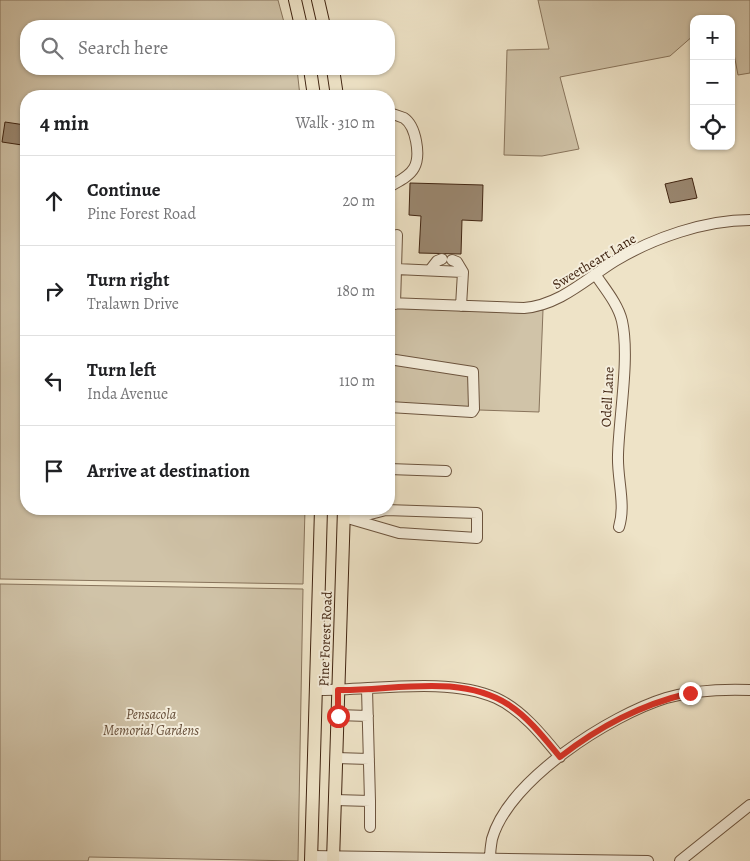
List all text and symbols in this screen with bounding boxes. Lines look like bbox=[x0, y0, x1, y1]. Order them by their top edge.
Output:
map controls bbox=[690, 15, 735, 150]
button: + bbox=[690, 15, 735, 60]
search box bbox=[20, 20, 395, 75]
icon: search bbox=[38, 34, 66, 62]
text: Search here bbox=[78, 35, 168, 61]
button: − bbox=[690, 60, 735, 105]
button: locate bbox=[690, 105, 735, 150]
text: 4 min bbox=[40, 109, 89, 137]
text: Walk · 310 m bbox=[295, 112, 375, 134]
text: Continue bbox=[87, 177, 161, 203]
icon: ahead bbox=[40, 187, 68, 215]
text: 20 m bbox=[342, 190, 375, 212]
text: Pine Forest Road bbox=[87, 203, 196, 225]
street label: Sweetheart Lane bbox=[549, 229, 640, 294]
text: Turn right bbox=[87, 267, 169, 293]
icon: right bbox=[40, 277, 68, 305]
text: 180 m bbox=[337, 280, 375, 302]
text: Tralawn Drive bbox=[87, 293, 179, 315]
text: Turn left bbox=[87, 357, 156, 383]
street label: Odell Lane bbox=[596, 366, 619, 428]
icon: left bbox=[40, 367, 68, 395]
text: 110 m bbox=[339, 370, 375, 392]
text: Inda Avenue bbox=[87, 383, 168, 405]
icon: arrive bbox=[40, 457, 68, 485]
text: Arrive at destination bbox=[87, 458, 250, 484]
street label: Pine Forest Road bbox=[314, 591, 337, 687]
route end bbox=[679, 682, 702, 705]
park label: Pensacola Memorial Gardens bbox=[103, 705, 199, 740]
route start bbox=[327, 705, 350, 728]

